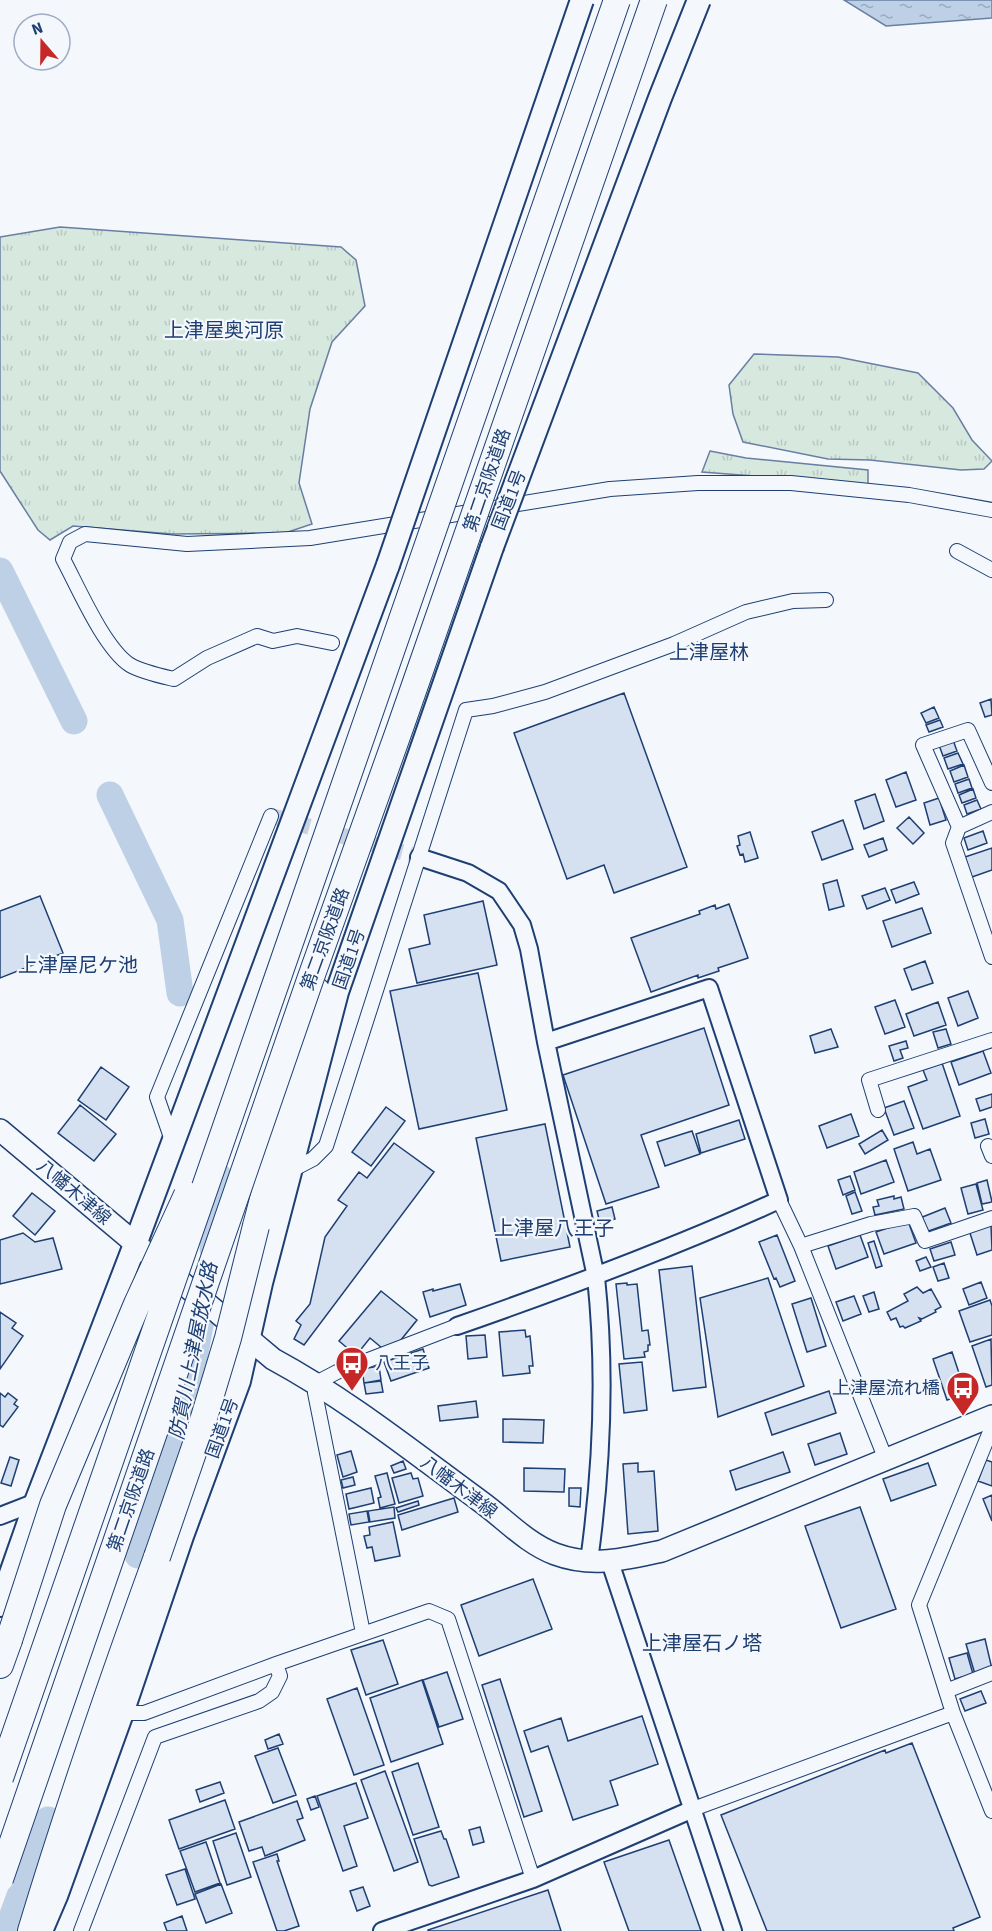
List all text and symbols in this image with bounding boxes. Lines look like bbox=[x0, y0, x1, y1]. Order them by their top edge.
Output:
north arrow bbox=[12, 12, 72, 72]
text: N bbox=[28, 17, 46, 41]
district label: 上津屋奥河原 bbox=[164, 317, 284, 345]
street label: 第二京阪道路 bbox=[458, 425, 517, 535]
street label: 国道1号 bbox=[487, 466, 532, 534]
district label: 上津屋林 bbox=[669, 639, 749, 667]
street label: 第二京阪道路 bbox=[295, 884, 356, 994]
street label: 国道1号 bbox=[327, 925, 372, 993]
district label: 上津屋尼ケ池 bbox=[18, 952, 138, 980]
street label: 八幡木津線 bbox=[31, 1154, 116, 1231]
district label: 上津屋八王子 bbox=[494, 1215, 614, 1243]
water label: 防賀川上津屋放水路 bbox=[163, 1258, 225, 1442]
bus stop icon: 八王子 bbox=[334, 1345, 370, 1392]
place label: 八王子 bbox=[375, 1351, 429, 1376]
bus stop icon: 上津屋流れ橋 bbox=[945, 1370, 981, 1417]
place label: 上津屋流れ橋 bbox=[832, 1376, 940, 1401]
street label: 国道1号 bbox=[200, 1394, 245, 1462]
street label: 第二京阪道路 bbox=[102, 1445, 161, 1555]
street label: 八幡木津線 bbox=[415, 1450, 502, 1524]
district label: 上津屋石ノ塔 bbox=[642, 1630, 762, 1658]

